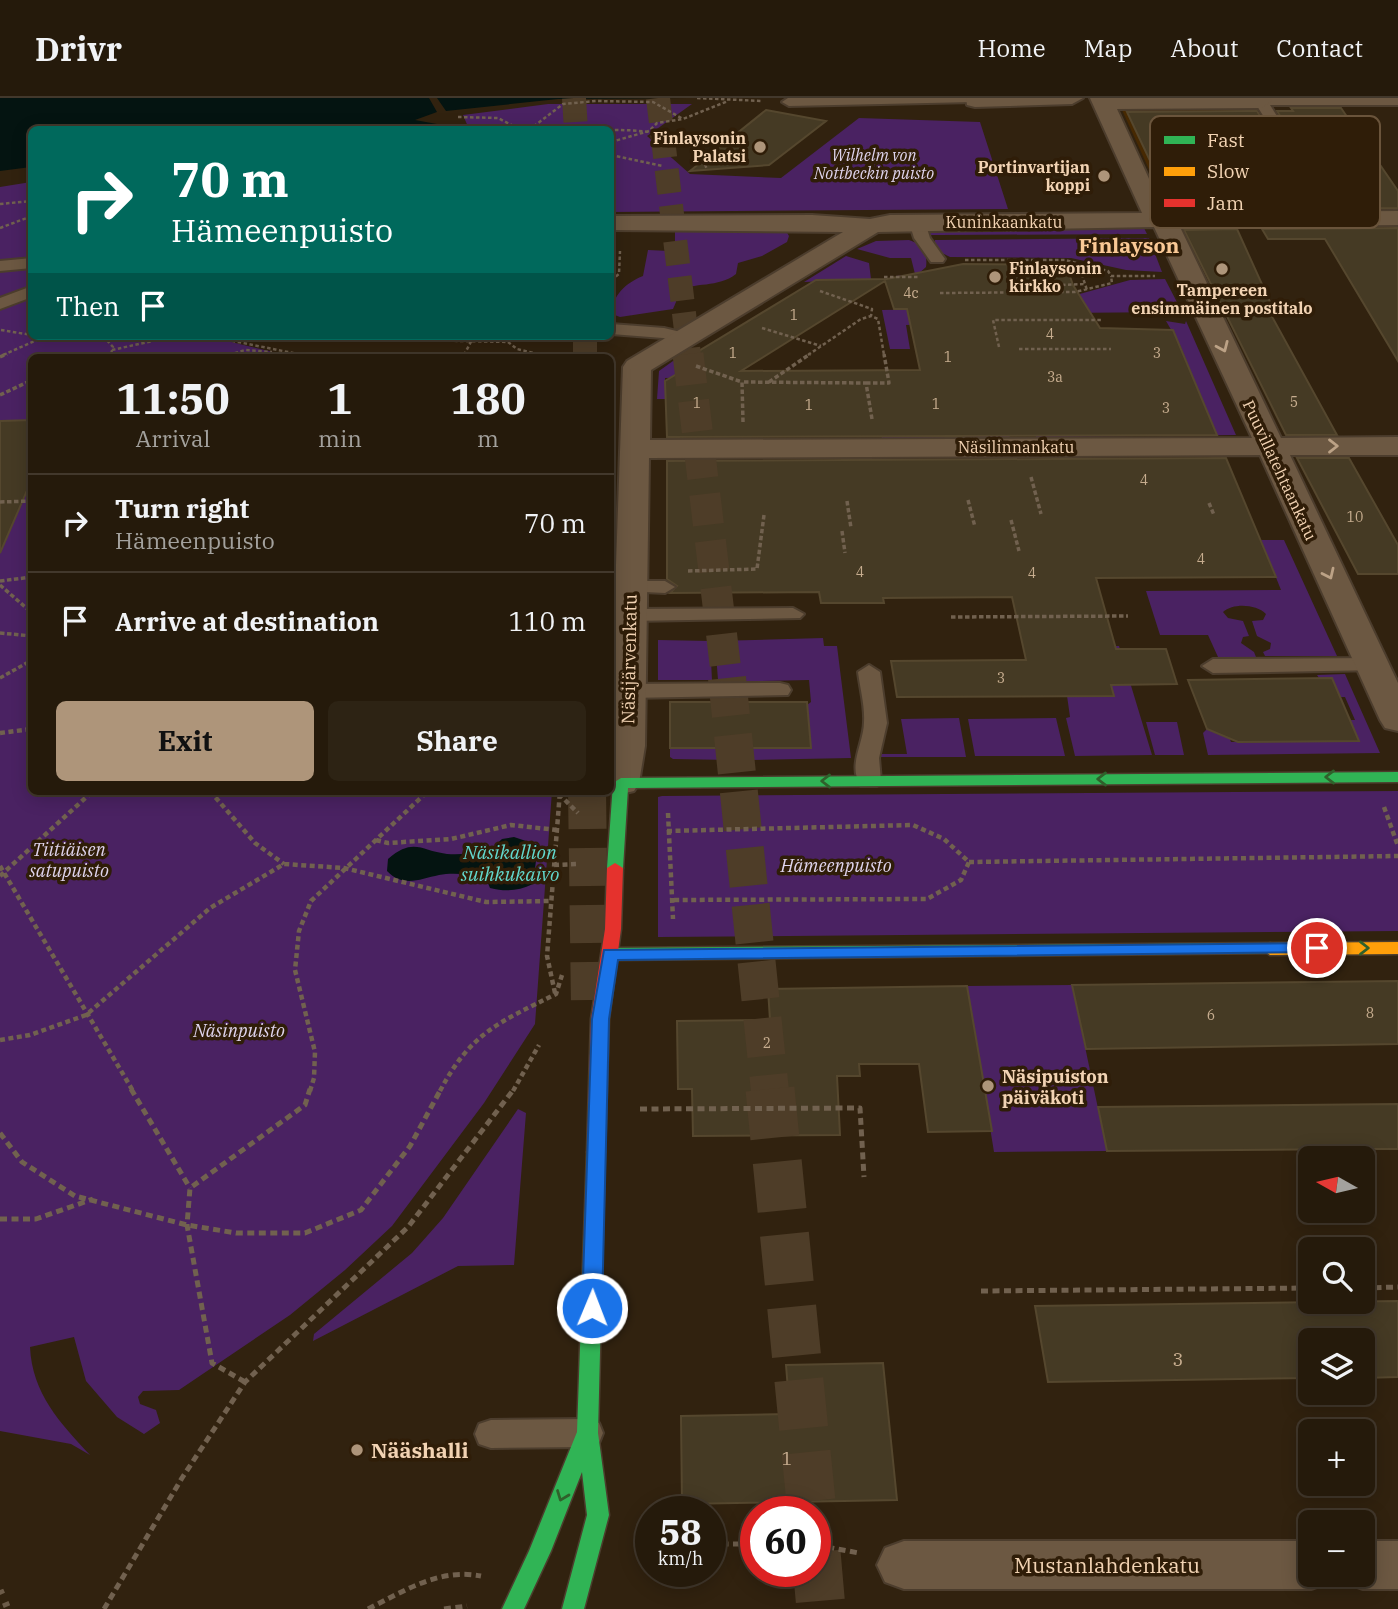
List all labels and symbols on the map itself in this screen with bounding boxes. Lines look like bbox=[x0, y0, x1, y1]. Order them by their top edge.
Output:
legend bbox=[1150, 116, 1380, 228]
place label: Finlaysonin Palatsi bbox=[653, 128, 746, 166]
text: Fast bbox=[1207, 128, 1245, 152]
marker: Finlaysonin Palatsi bbox=[752, 139, 768, 155]
park label: Wilhelm von Nottbeckin puisto bbox=[813, 145, 934, 183]
place label: Portinvartijan koppi bbox=[978, 157, 1090, 195]
text: Slow bbox=[1207, 159, 1249, 183]
marker: Portinvartijan koppi bbox=[1096, 168, 1112, 184]
text: Jam bbox=[1207, 191, 1244, 215]
street label: Kuninkaankatu bbox=[946, 212, 1062, 232]
district label: Finlayson bbox=[1078, 231, 1180, 259]
place label: Finlaysonin kirkko bbox=[1009, 258, 1102, 296]
marker: Tampereen ensimmäinen postitalo bbox=[1214, 261, 1230, 277]
marker: Finlaysonin kirkko bbox=[987, 269, 1003, 285]
place label: Tampereen ensimmäinen postitalo bbox=[1131, 280, 1313, 318]
house number: 4c bbox=[903, 284, 919, 302]
house number: 1 bbox=[790, 306, 798, 324]
house number: 4 bbox=[1046, 325, 1054, 343]
one-way arrow bbox=[1215, 340, 1229, 352]
house number: 1 bbox=[729, 344, 737, 362]
house number: 3 bbox=[1153, 344, 1161, 362]
house number: 1 bbox=[944, 348, 952, 366]
house number: 3a bbox=[1047, 368, 1063, 386]
house number: 5 bbox=[1290, 393, 1298, 411]
house number: 1 bbox=[693, 394, 701, 412]
house number: 1 bbox=[932, 395, 940, 413]
house number: 1 bbox=[805, 396, 813, 414]
street label: Puuvillatehtaankatu bbox=[1239, 397, 1321, 543]
house number: 3 bbox=[1162, 399, 1170, 417]
street label: Näsilinnankatu bbox=[958, 437, 1074, 457]
one-way arrow bbox=[1329, 438, 1339, 454]
house number: 4 bbox=[1140, 471, 1148, 489]
house number: 10 bbox=[1347, 508, 1363, 526]
house number: 4 bbox=[1197, 550, 1205, 568]
house number: 4 bbox=[856, 563, 864, 581]
house number: 4 bbox=[1028, 564, 1036, 582]
one-way arrow bbox=[1321, 567, 1335, 579]
street label: Näsijärvenkatu bbox=[616, 594, 642, 724]
house number: 3 bbox=[997, 669, 1005, 687]
one-way arrow bbox=[1324, 770, 1335, 785]
one-way arrow bbox=[1097, 771, 1107, 787]
one-way arrow bbox=[820, 773, 831, 789]
park label: Tiitiäisen satupuisto bbox=[29, 838, 109, 882]
water label: Näsikallion suihkukaivo bbox=[461, 840, 559, 886]
park label: Hämeenpuisto bbox=[779, 854, 892, 877]
pin bbox=[1287, 918, 1347, 978]
one-way arrow bbox=[1359, 940, 1370, 956]
house number: 8 bbox=[1366, 1004, 1374, 1022]
house number: 6 bbox=[1207, 1006, 1215, 1024]
park label: Näsinpuisto bbox=[192, 1019, 285, 1042]
house number: 2 bbox=[763, 1034, 771, 1052]
place label: Näsipuiston päiväkoti bbox=[1002, 1065, 1109, 1109]
marker: Näsipuiston päiväkoti bbox=[980, 1078, 996, 1094]
north arrow bbox=[1298, 1146, 1376, 1223]
position arrow bbox=[555, 1271, 629, 1345]
house number: 3 bbox=[1173, 1348, 1183, 1371]
place label: Nääshalli bbox=[371, 1436, 468, 1464]
marker: Nääshalli bbox=[349, 1442, 365, 1458]
house number: 1 bbox=[782, 1447, 792, 1470]
one-way arrow bbox=[556, 1489, 570, 1501]
speed limit sign: 60 bbox=[740, 1496, 831, 1587]
street label: Mustanlahdenkatu bbox=[1014, 1551, 1200, 1579]

